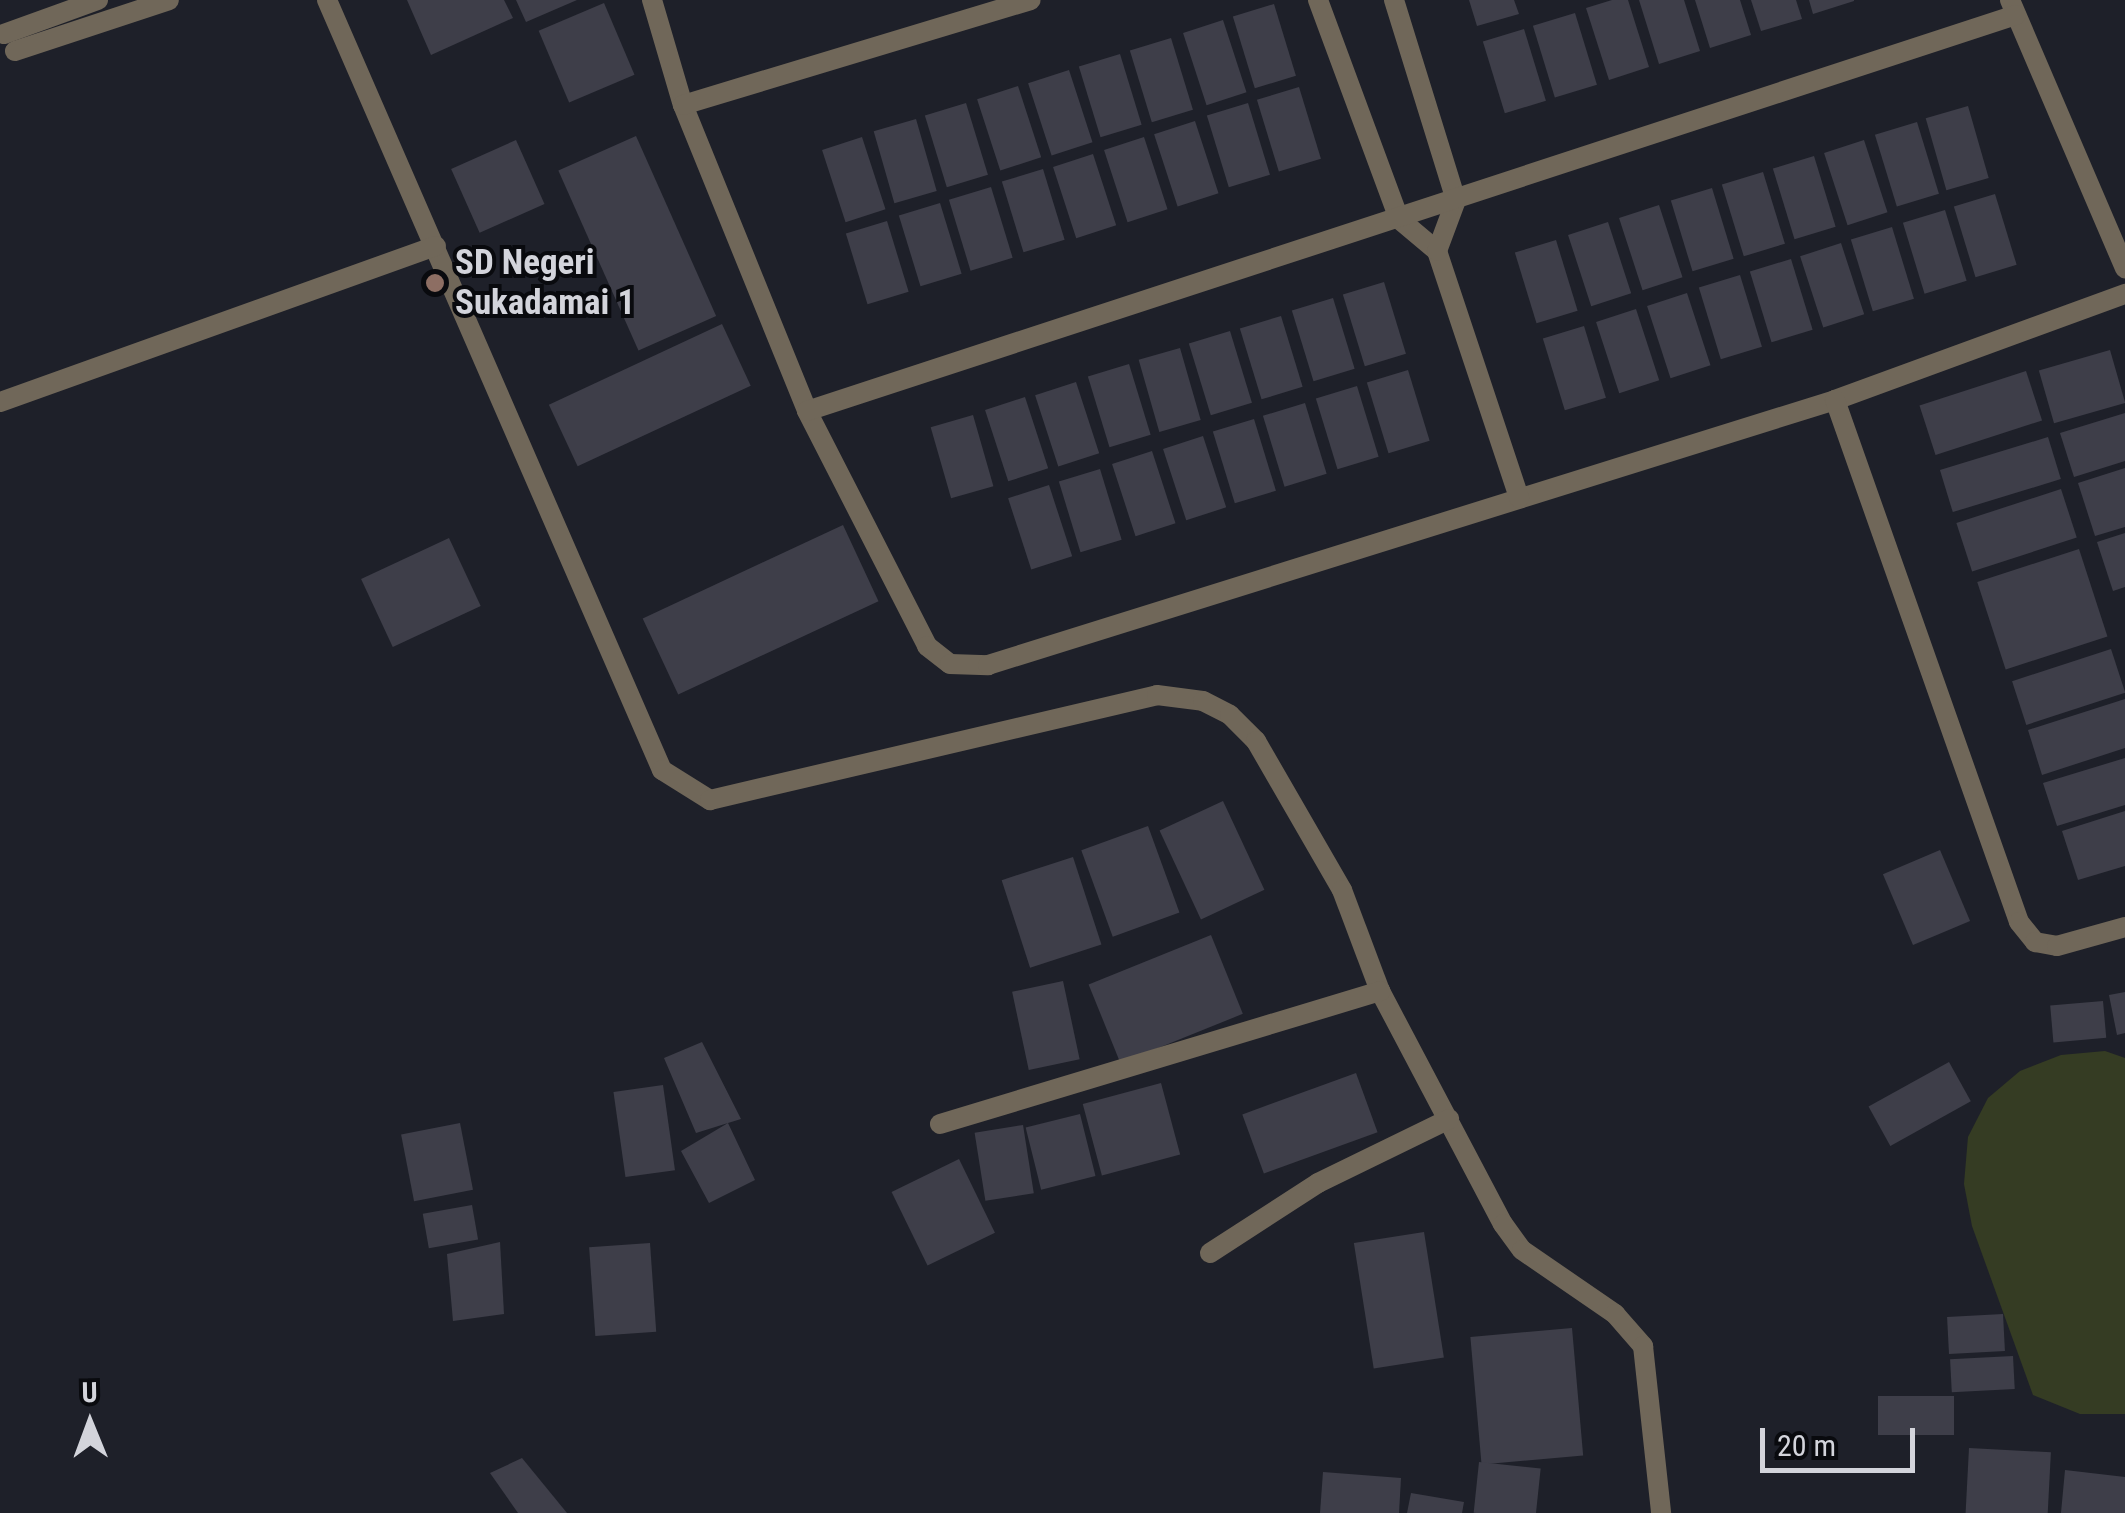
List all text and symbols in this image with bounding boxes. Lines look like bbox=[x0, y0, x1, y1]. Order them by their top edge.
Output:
place label: SD Negeri Sukadamai 1 bbox=[455, 242, 635, 324]
marker: SD Negeri Sukadamai 1 bbox=[424, 272, 446, 294]
north arrow bbox=[40, 1373, 140, 1473]
text: U bbox=[81, 1376, 98, 1409]
scale bar bbox=[1765, 1408, 1920, 1470]
text: 20 m bbox=[1777, 1428, 1836, 1463]

